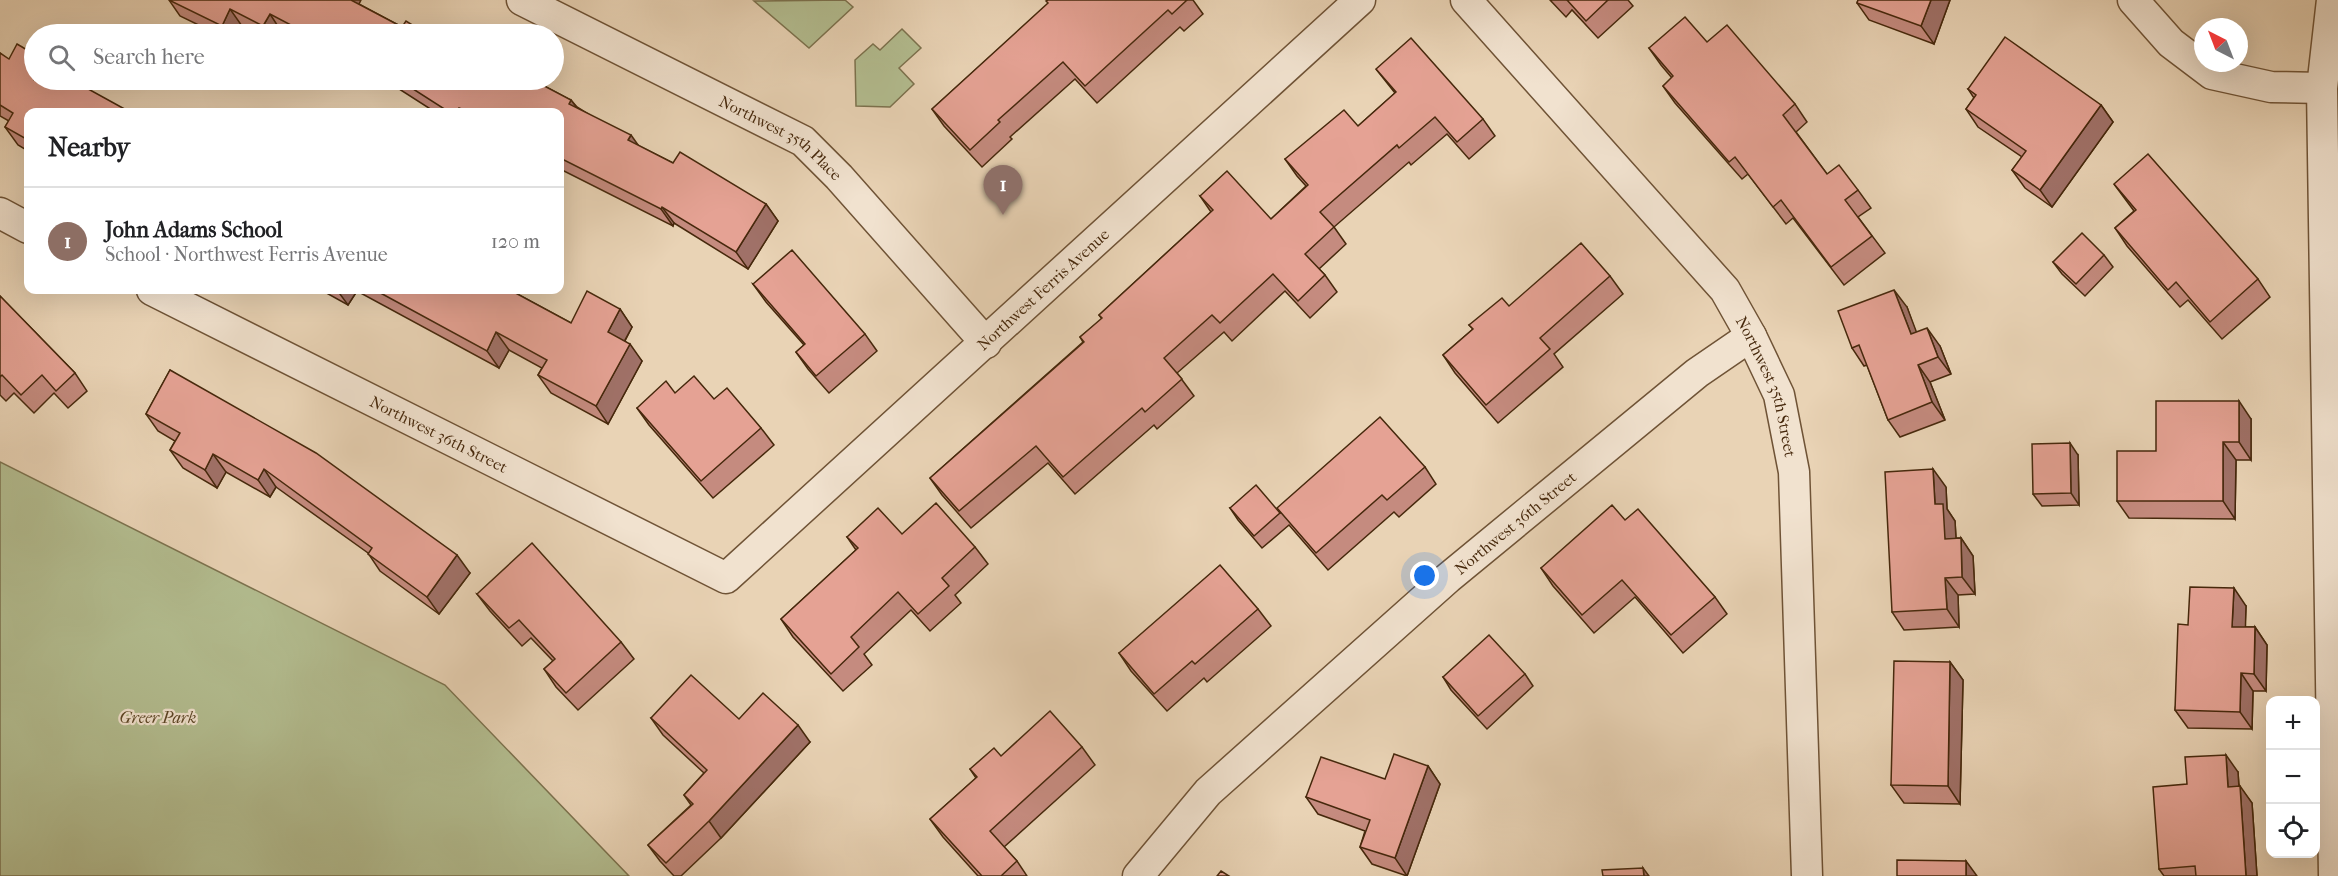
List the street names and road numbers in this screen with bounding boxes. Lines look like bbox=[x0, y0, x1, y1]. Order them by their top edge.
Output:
street label: Northwest 35th Place bbox=[716, 91, 846, 184]
street label: Northwest Ferris Avenue bbox=[973, 224, 1113, 354]
street label: Northwest 35th Street bbox=[1732, 313, 1800, 459]
street label: Northwest 36th Street bbox=[367, 392, 511, 477]
street label: Northwest 36th Street bbox=[1451, 467, 1580, 578]

